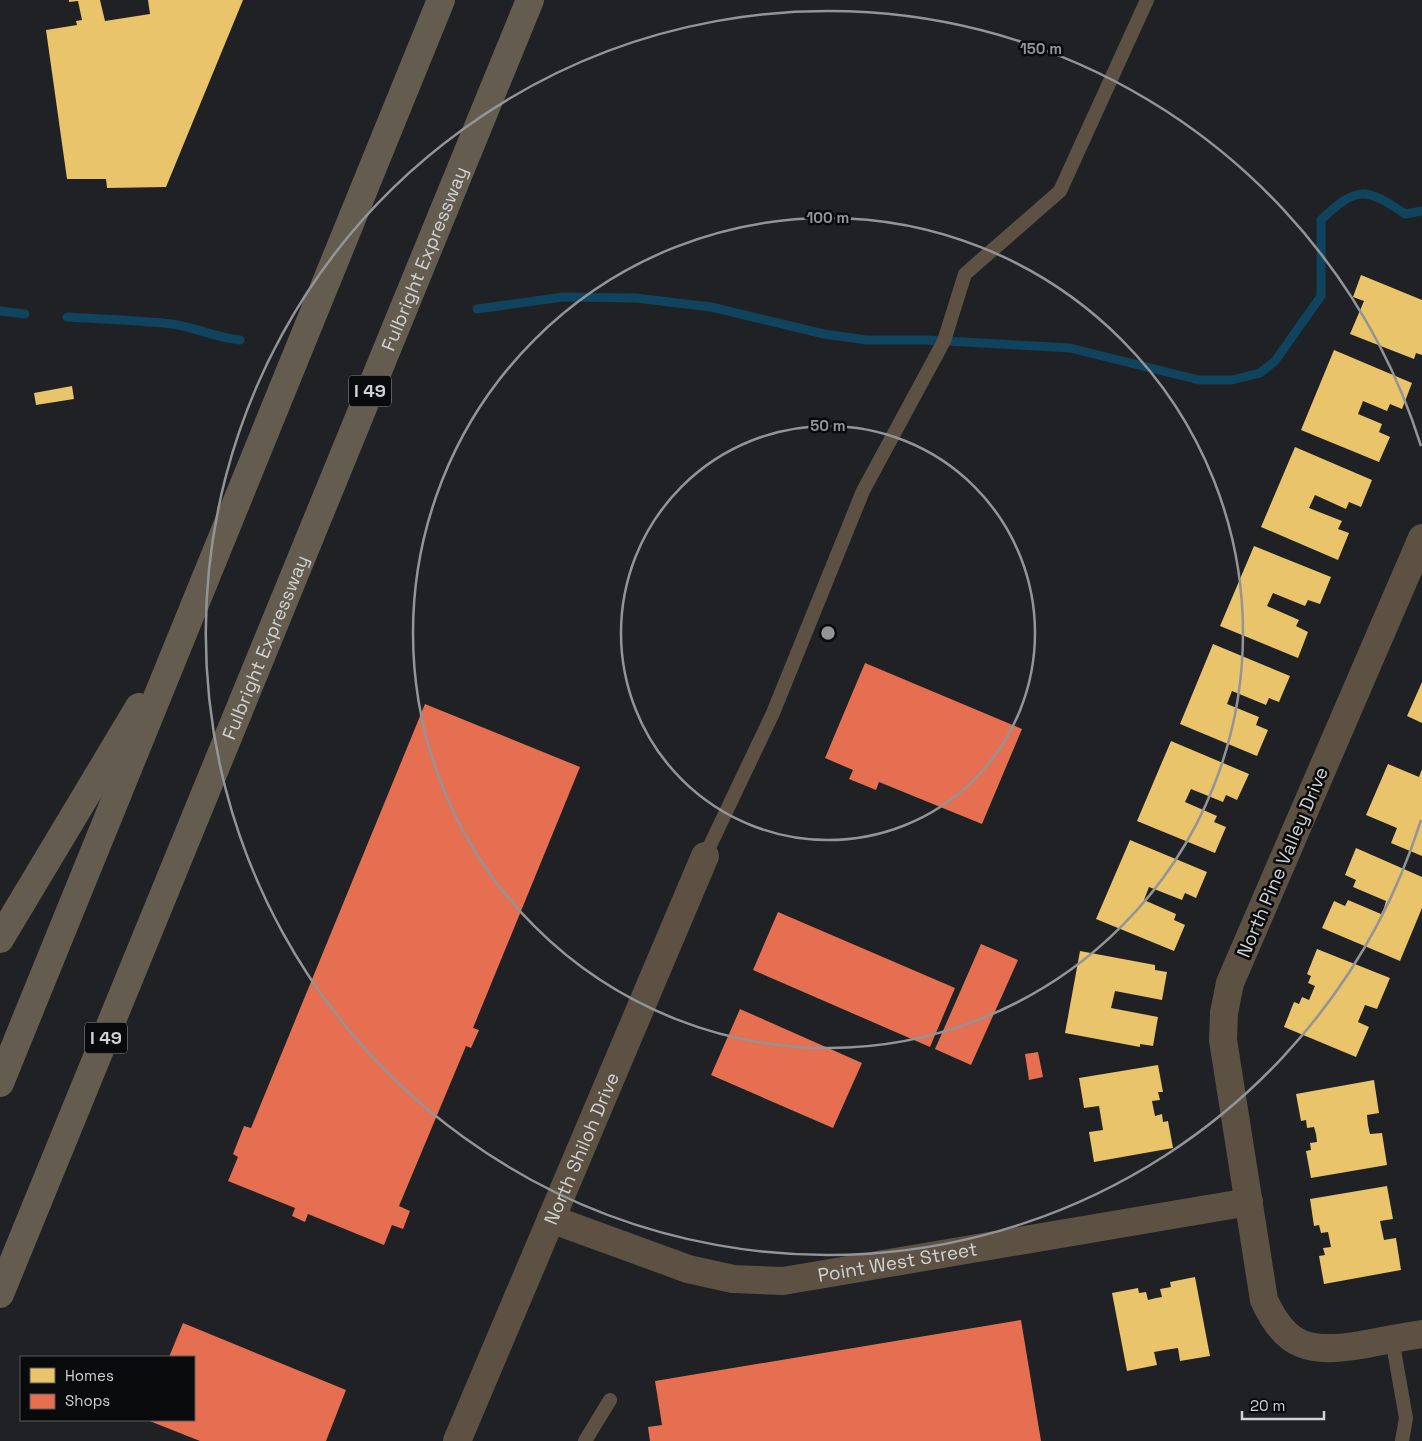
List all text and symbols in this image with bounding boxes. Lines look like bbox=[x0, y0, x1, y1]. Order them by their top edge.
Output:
text: 150 m bbox=[1020, 39, 1062, 58]
street label: Fulbright Expressway bbox=[376, 163, 474, 355]
text: 100 m bbox=[807, 208, 849, 227]
road number: I 49 bbox=[349, 376, 391, 406]
text: 50 m bbox=[810, 416, 846, 435]
street label: Fulbright Expressway bbox=[216, 551, 314, 743]
centre of rings bbox=[819, 624, 837, 642]
street label: North Pine Valley Drive bbox=[1231, 763, 1334, 961]
road number: I 49 bbox=[85, 1022, 127, 1054]
street label: North Shiloh Drive bbox=[538, 1068, 625, 1228]
street label: Point West Street bbox=[816, 1236, 979, 1288]
legend bbox=[20, 1356, 195, 1421]
text: Homes bbox=[65, 1366, 114, 1385]
scale bar bbox=[1242, 1388, 1324, 1420]
text: Shops bbox=[65, 1391, 110, 1410]
text: 20 m bbox=[1250, 1396, 1285, 1415]

